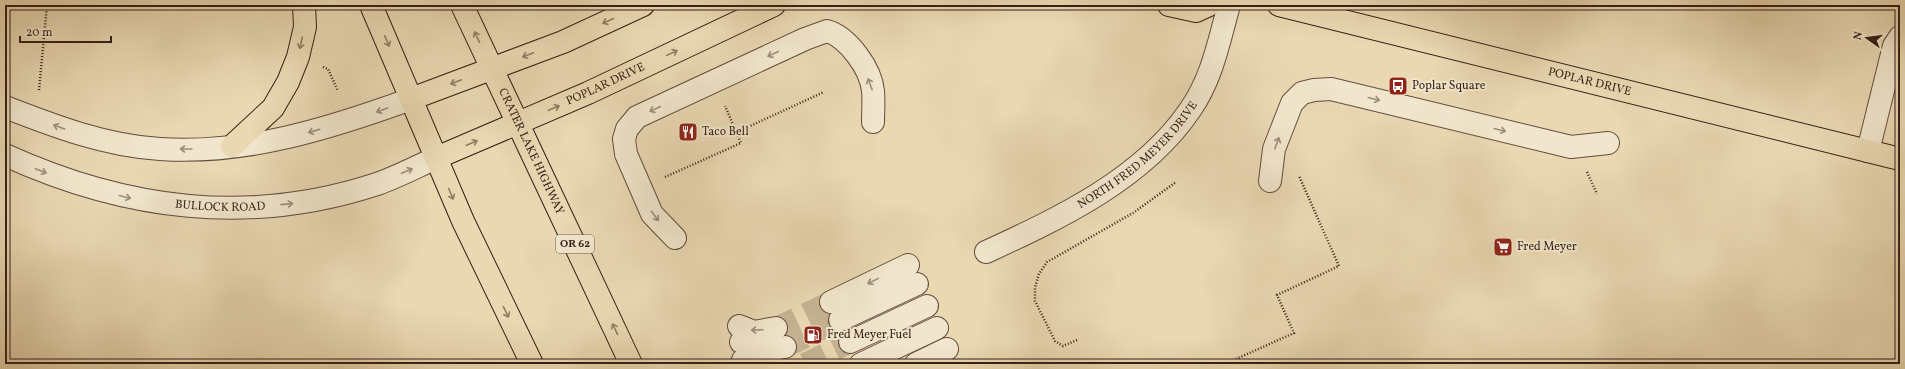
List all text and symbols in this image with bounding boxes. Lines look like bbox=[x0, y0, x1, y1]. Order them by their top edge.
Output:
scale bar bbox=[20, 18, 111, 44]
one-way arrow bbox=[602, 18, 614, 25]
north arrow bbox=[1847, 18, 1887, 58]
text: 20 m bbox=[26, 25, 53, 41]
text: N bbox=[1851, 30, 1867, 42]
one-way arrow bbox=[473, 32, 480, 44]
one-way arrow bbox=[384, 34, 391, 46]
one-way arrow bbox=[297, 37, 305, 50]
one-way arrow bbox=[666, 49, 678, 56]
one-way arrow bbox=[767, 51, 779, 58]
one-way arrow bbox=[522, 52, 534, 60]
street label: POPLAR DRIVE bbox=[564, 59, 648, 109]
street label: POPLAR DRIVE bbox=[1546, 64, 1633, 100]
bus stop icon: Poplar Square bbox=[1387, 75, 1409, 97]
one-way arrow bbox=[866, 78, 874, 90]
place label: Poplar Square bbox=[1412, 78, 1486, 94]
one-way arrow bbox=[450, 79, 462, 87]
street label: CRATER LAKE HIGHWAY bbox=[494, 86, 568, 218]
one-way arrow bbox=[1367, 96, 1380, 103]
street label: NORTH FRED MEYER DRIVE bbox=[1075, 98, 1202, 213]
one-way arrow bbox=[548, 103, 560, 111]
one-way arrow bbox=[376, 106, 388, 114]
one-way arrow bbox=[650, 106, 662, 113]
restaurant icon: Taco Bell bbox=[677, 121, 699, 143]
one-way arrow bbox=[53, 123, 65, 131]
place label: Taco Bell bbox=[702, 124, 749, 140]
one-way arrow bbox=[1493, 127, 1506, 134]
one-way arrow bbox=[308, 128, 321, 135]
one-way arrow bbox=[1273, 137, 1281, 149]
one-way arrow bbox=[465, 139, 477, 146]
one-way arrow bbox=[180, 145, 193, 153]
one-way arrow bbox=[34, 167, 46, 175]
one-way arrow bbox=[401, 167, 413, 174]
one-way arrow bbox=[448, 188, 455, 200]
one-way arrow bbox=[118, 194, 131, 201]
street label: BULLOCK ROAD bbox=[174, 197, 266, 216]
one-way arrow bbox=[281, 200, 294, 207]
one-way arrow bbox=[651, 210, 659, 221]
road number: OR 62 bbox=[556, 235, 594, 253]
supermarket icon: Fred Meyer bbox=[1492, 236, 1514, 258]
place label: Fred Meyer bbox=[1517, 239, 1577, 255]
one-way arrow bbox=[867, 278, 879, 285]
one-way arrow bbox=[503, 306, 510, 318]
one-way arrow bbox=[611, 323, 618, 335]
fuel station icon: Fred Meyer Fuel bbox=[802, 324, 824, 346]
one-way arrow bbox=[751, 326, 764, 334]
place label: Fred Meyer Fuel bbox=[827, 327, 912, 343]

